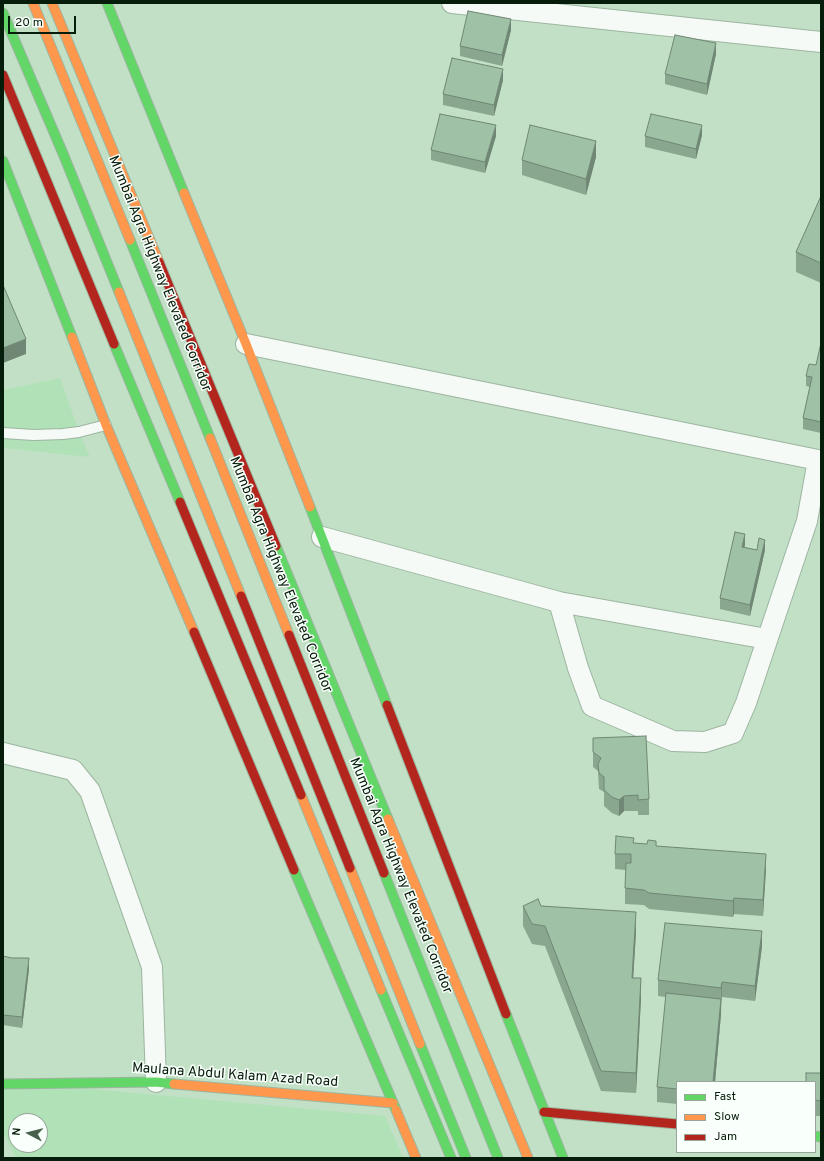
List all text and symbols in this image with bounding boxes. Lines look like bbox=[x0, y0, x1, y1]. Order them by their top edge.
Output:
scale bar bbox=[10, 8, 78, 34]
text: 20 m bbox=[15, 15, 43, 31]
street label: Mumbai Agra Highway Elevated Corridor bbox=[104, 154, 214, 394]
street label: Mumbai Agra Highway Elevated Corridor bbox=[225, 455, 335, 695]
street label: Mumbai Agra Highway Elevated Corridor bbox=[345, 756, 455, 996]
street label: Maulana Abdul Kalam Azad Road bbox=[131, 1060, 339, 1092]
legend bbox=[676, 1081, 816, 1153]
text: Fast bbox=[714, 1089, 736, 1105]
text: Slow bbox=[714, 1109, 740, 1125]
north arrow bbox=[8, 1113, 48, 1153]
text: N bbox=[10, 1127, 25, 1136]
text: Jam bbox=[714, 1129, 737, 1145]

